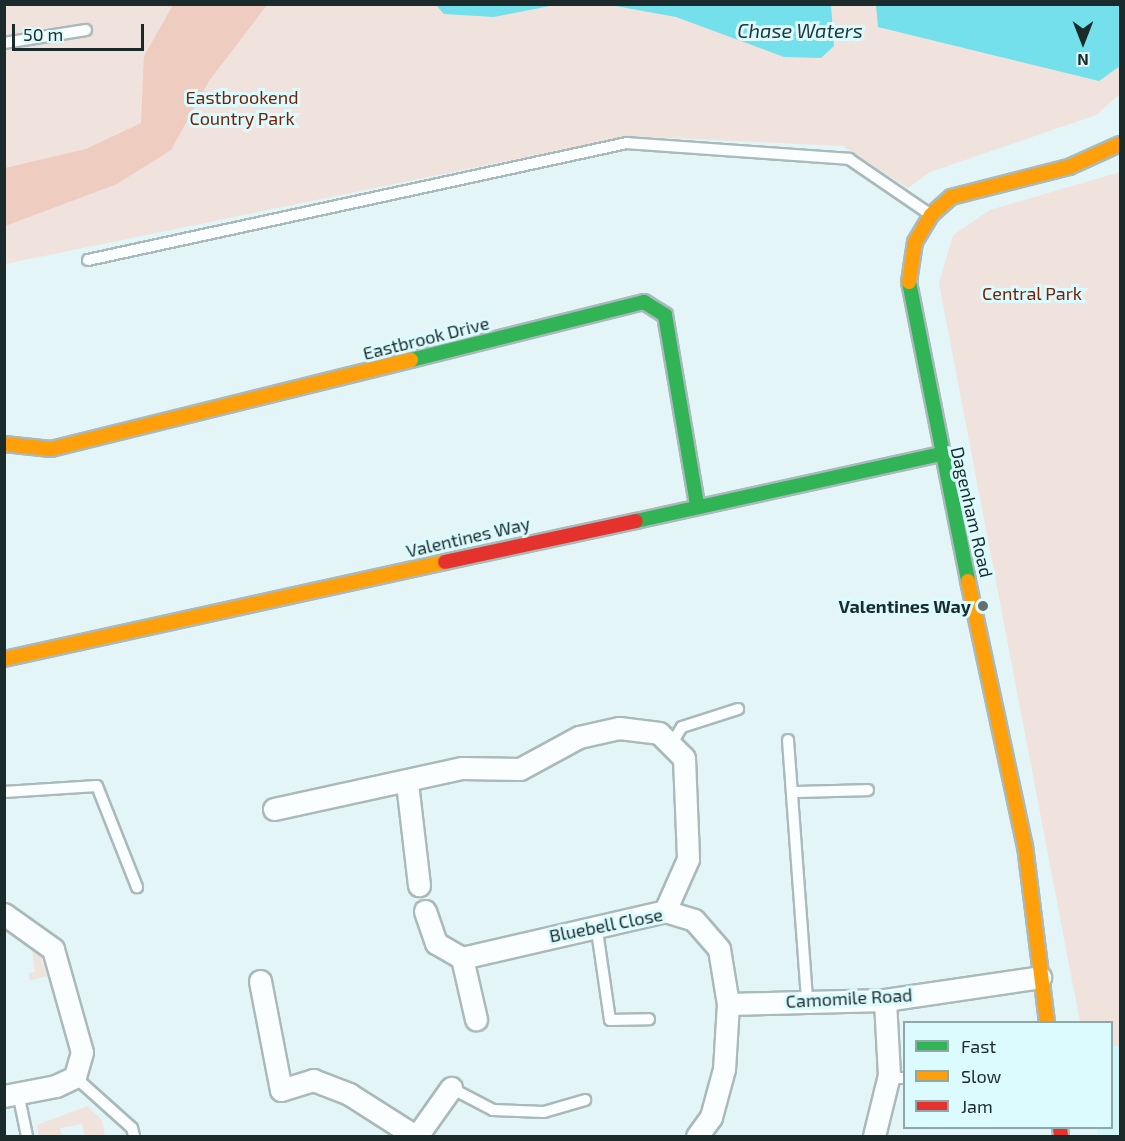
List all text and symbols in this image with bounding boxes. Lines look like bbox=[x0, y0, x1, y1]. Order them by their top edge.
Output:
scale bar bbox=[15, 12, 147, 50]
north arrow bbox=[1053, 12, 1113, 72]
water label: Chase Waters bbox=[737, 18, 863, 42]
text: 50 m bbox=[23, 23, 63, 45]
text: N bbox=[1077, 51, 1089, 70]
park label: Eastbrookend Country Park bbox=[186, 87, 298, 130]
park label: Central Park bbox=[982, 282, 1082, 304]
street label: Eastbrook Drive bbox=[361, 312, 491, 364]
street label: Dagenham Road bbox=[946, 445, 998, 579]
street label: Valentines Way bbox=[404, 512, 532, 562]
place label: Valentines Way bbox=[838, 595, 971, 617]
marker: Valentines Way bbox=[976, 599, 990, 613]
street label: Bluebell Close bbox=[547, 903, 665, 947]
street label: Camomile Road bbox=[785, 984, 913, 1012]
legend bbox=[903, 1021, 1113, 1129]
text: Fast bbox=[961, 1035, 996, 1057]
text: Slow bbox=[961, 1065, 1001, 1087]
text: Jam bbox=[961, 1095, 993, 1117]

